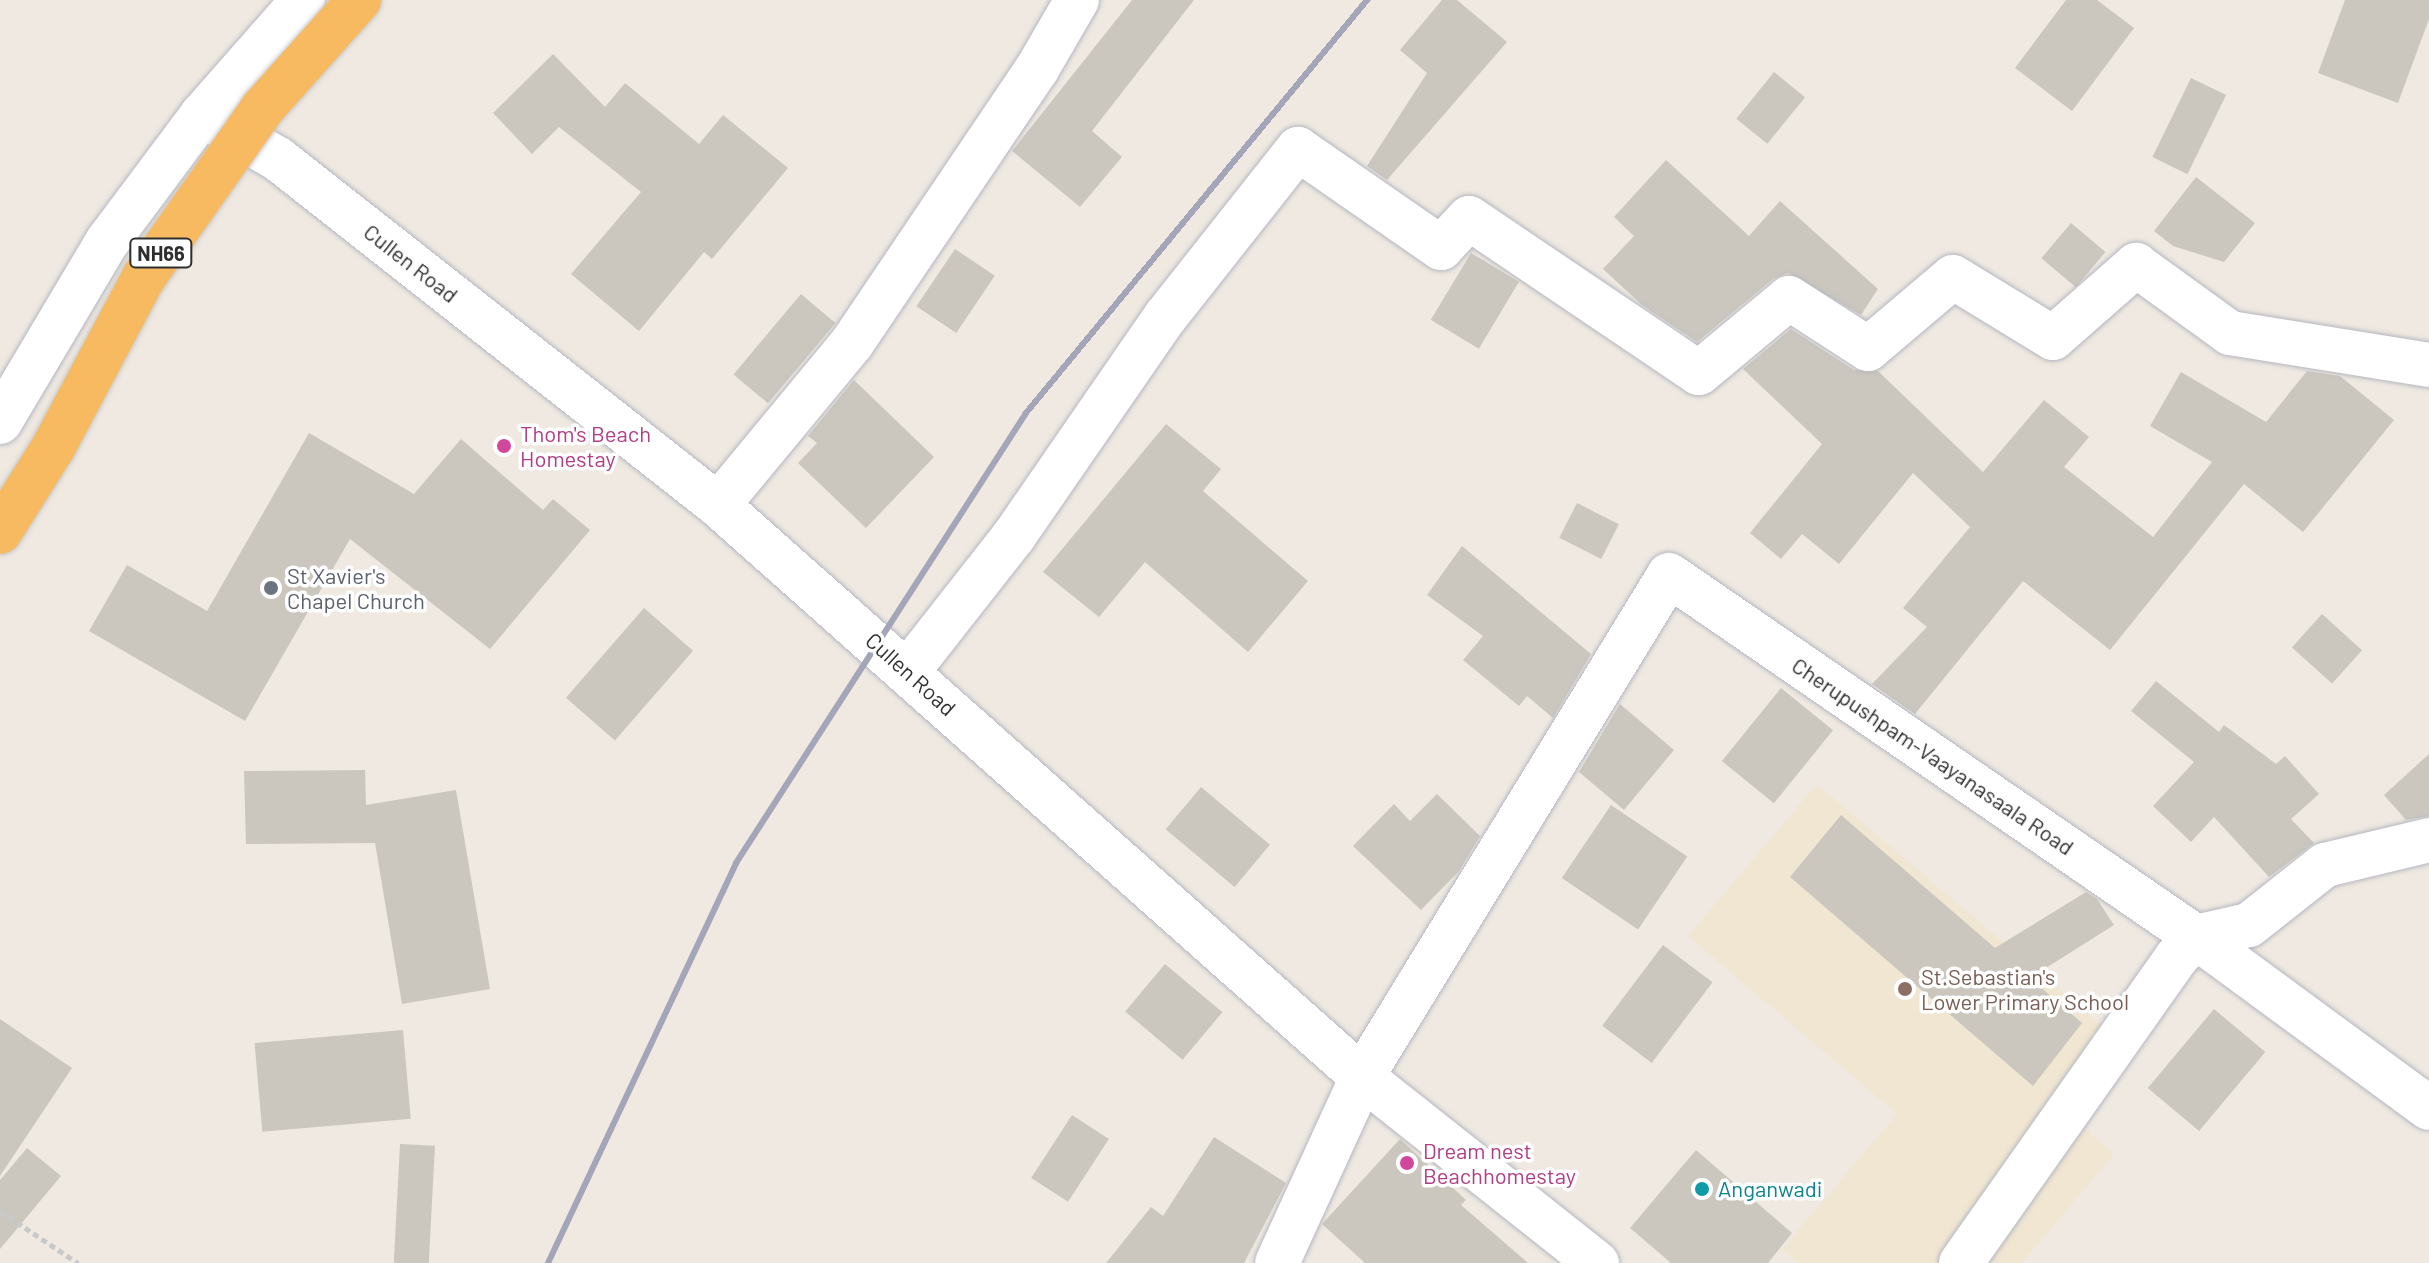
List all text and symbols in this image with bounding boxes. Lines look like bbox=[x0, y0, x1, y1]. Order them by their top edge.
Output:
street label: Cullen Road bbox=[359, 218, 463, 308]
road number: NH66 bbox=[129, 237, 193, 269]
place label: Thom's Beach Homestay bbox=[520, 420, 651, 472]
marker: Thom's Beach Homestay bbox=[495, 437, 513, 455]
place label: St Xavier's Chapel Church bbox=[287, 562, 425, 614]
marker: St Xavier's Chapel Church bbox=[262, 579, 280, 597]
street label: Cullen Road bbox=[861, 627, 961, 721]
street label: Cherupushpam-Vaayanasaala Road bbox=[1787, 652, 2079, 860]
place label: St.Sebastian's Lower Primary School bbox=[1921, 963, 2129, 1014]
marker: St.Sebastian's Lower Primary School bbox=[1896, 980, 1914, 998]
place label: Dream nest Beachhomestay bbox=[1423, 1137, 1576, 1188]
marker: Dream nest Beachhomestay bbox=[1398, 1154, 1416, 1172]
place label: Anganwadi bbox=[1718, 1176, 1822, 1202]
marker: Anganwadi bbox=[1693, 1180, 1711, 1198]

